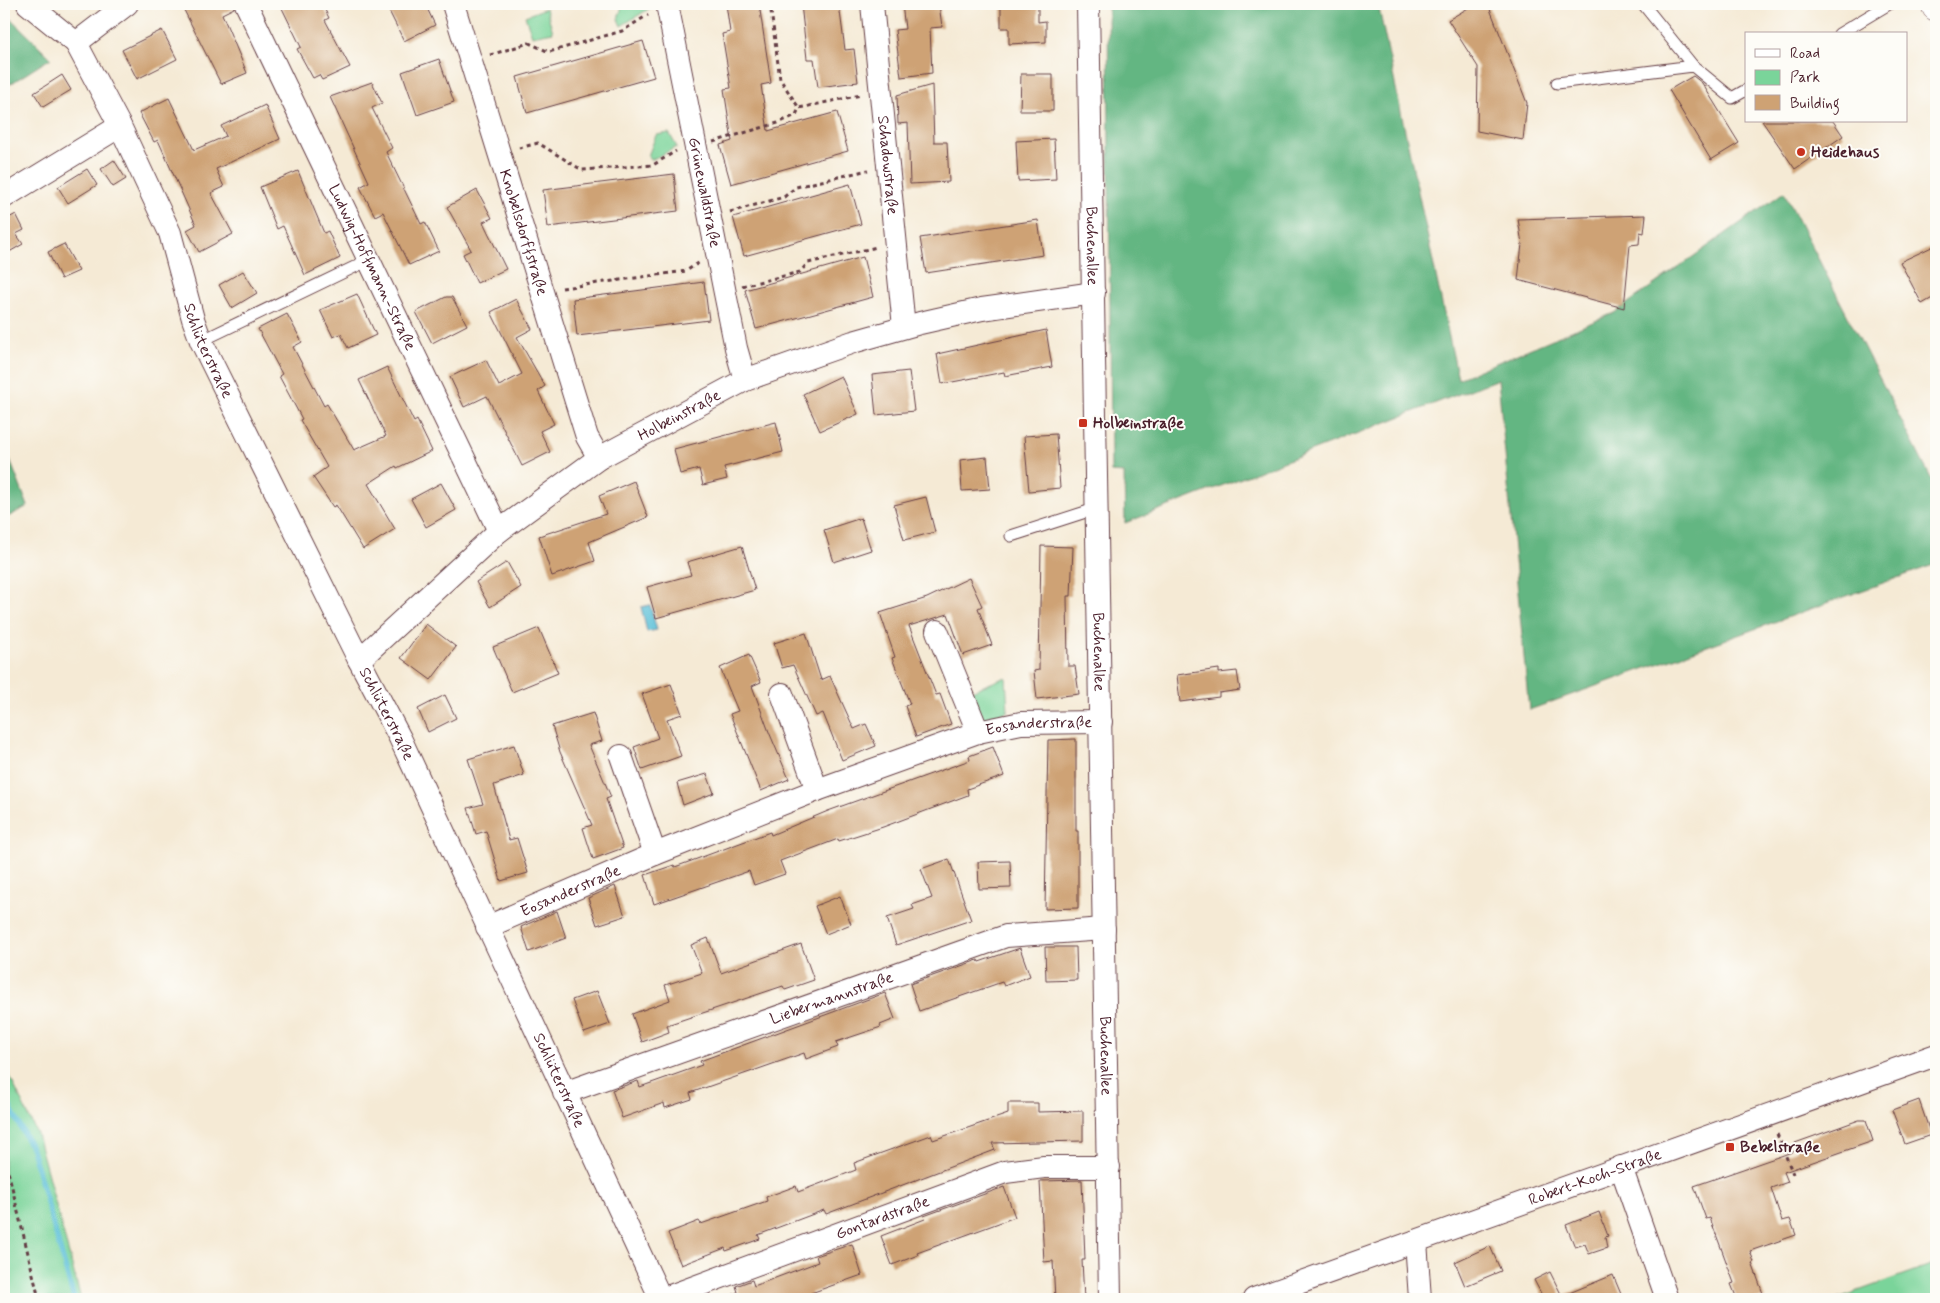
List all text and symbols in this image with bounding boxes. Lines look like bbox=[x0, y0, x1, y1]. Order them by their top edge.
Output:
legend bbox=[1745, 32, 1908, 122]
text: Road bbox=[1790, 44, 1820, 64]
text: Park bbox=[1790, 68, 1820, 88]
text: Building bbox=[1790, 94, 1840, 115]
street label: Schadowstraße bbox=[873, 115, 903, 216]
street label: Grünewaldstraße bbox=[683, 135, 726, 249]
place label: Heidehaus bbox=[1811, 142, 1880, 163]
marker: Heidehaus bbox=[1795, 146, 1807, 158]
street label: Knobelsdorffstraße bbox=[494, 167, 553, 298]
street label: Ludwig-Hoffmann-Straße bbox=[324, 181, 421, 354]
street label: Buchenallee bbox=[1081, 206, 1103, 286]
street label: Schlüterstraße bbox=[179, 301, 238, 402]
street label: Holbeinstraße bbox=[634, 384, 724, 446]
place label: Holbeinstraße bbox=[1093, 413, 1184, 434]
marker: Holbeinstraße bbox=[1077, 417, 1089, 429]
street label: Buchenallee bbox=[1088, 612, 1110, 692]
street label: Schlüterstraße bbox=[354, 664, 419, 764]
street label: Eosanderstraße bbox=[984, 712, 1092, 741]
street label: Eosanderstraße bbox=[517, 860, 624, 922]
street label: Liebermannstraße bbox=[767, 966, 896, 1029]
street label: Buchenallee bbox=[1095, 1016, 1117, 1096]
street label: Schlüterstraße bbox=[528, 1030, 590, 1131]
place label: Bebelstraße bbox=[1740, 1137, 1820, 1158]
marker: Bebelstraße bbox=[1724, 1141, 1736, 1153]
street label: Robert-Koch-Straße bbox=[1525, 1144, 1664, 1210]
street label: Gontardstraße bbox=[833, 1190, 932, 1244]

